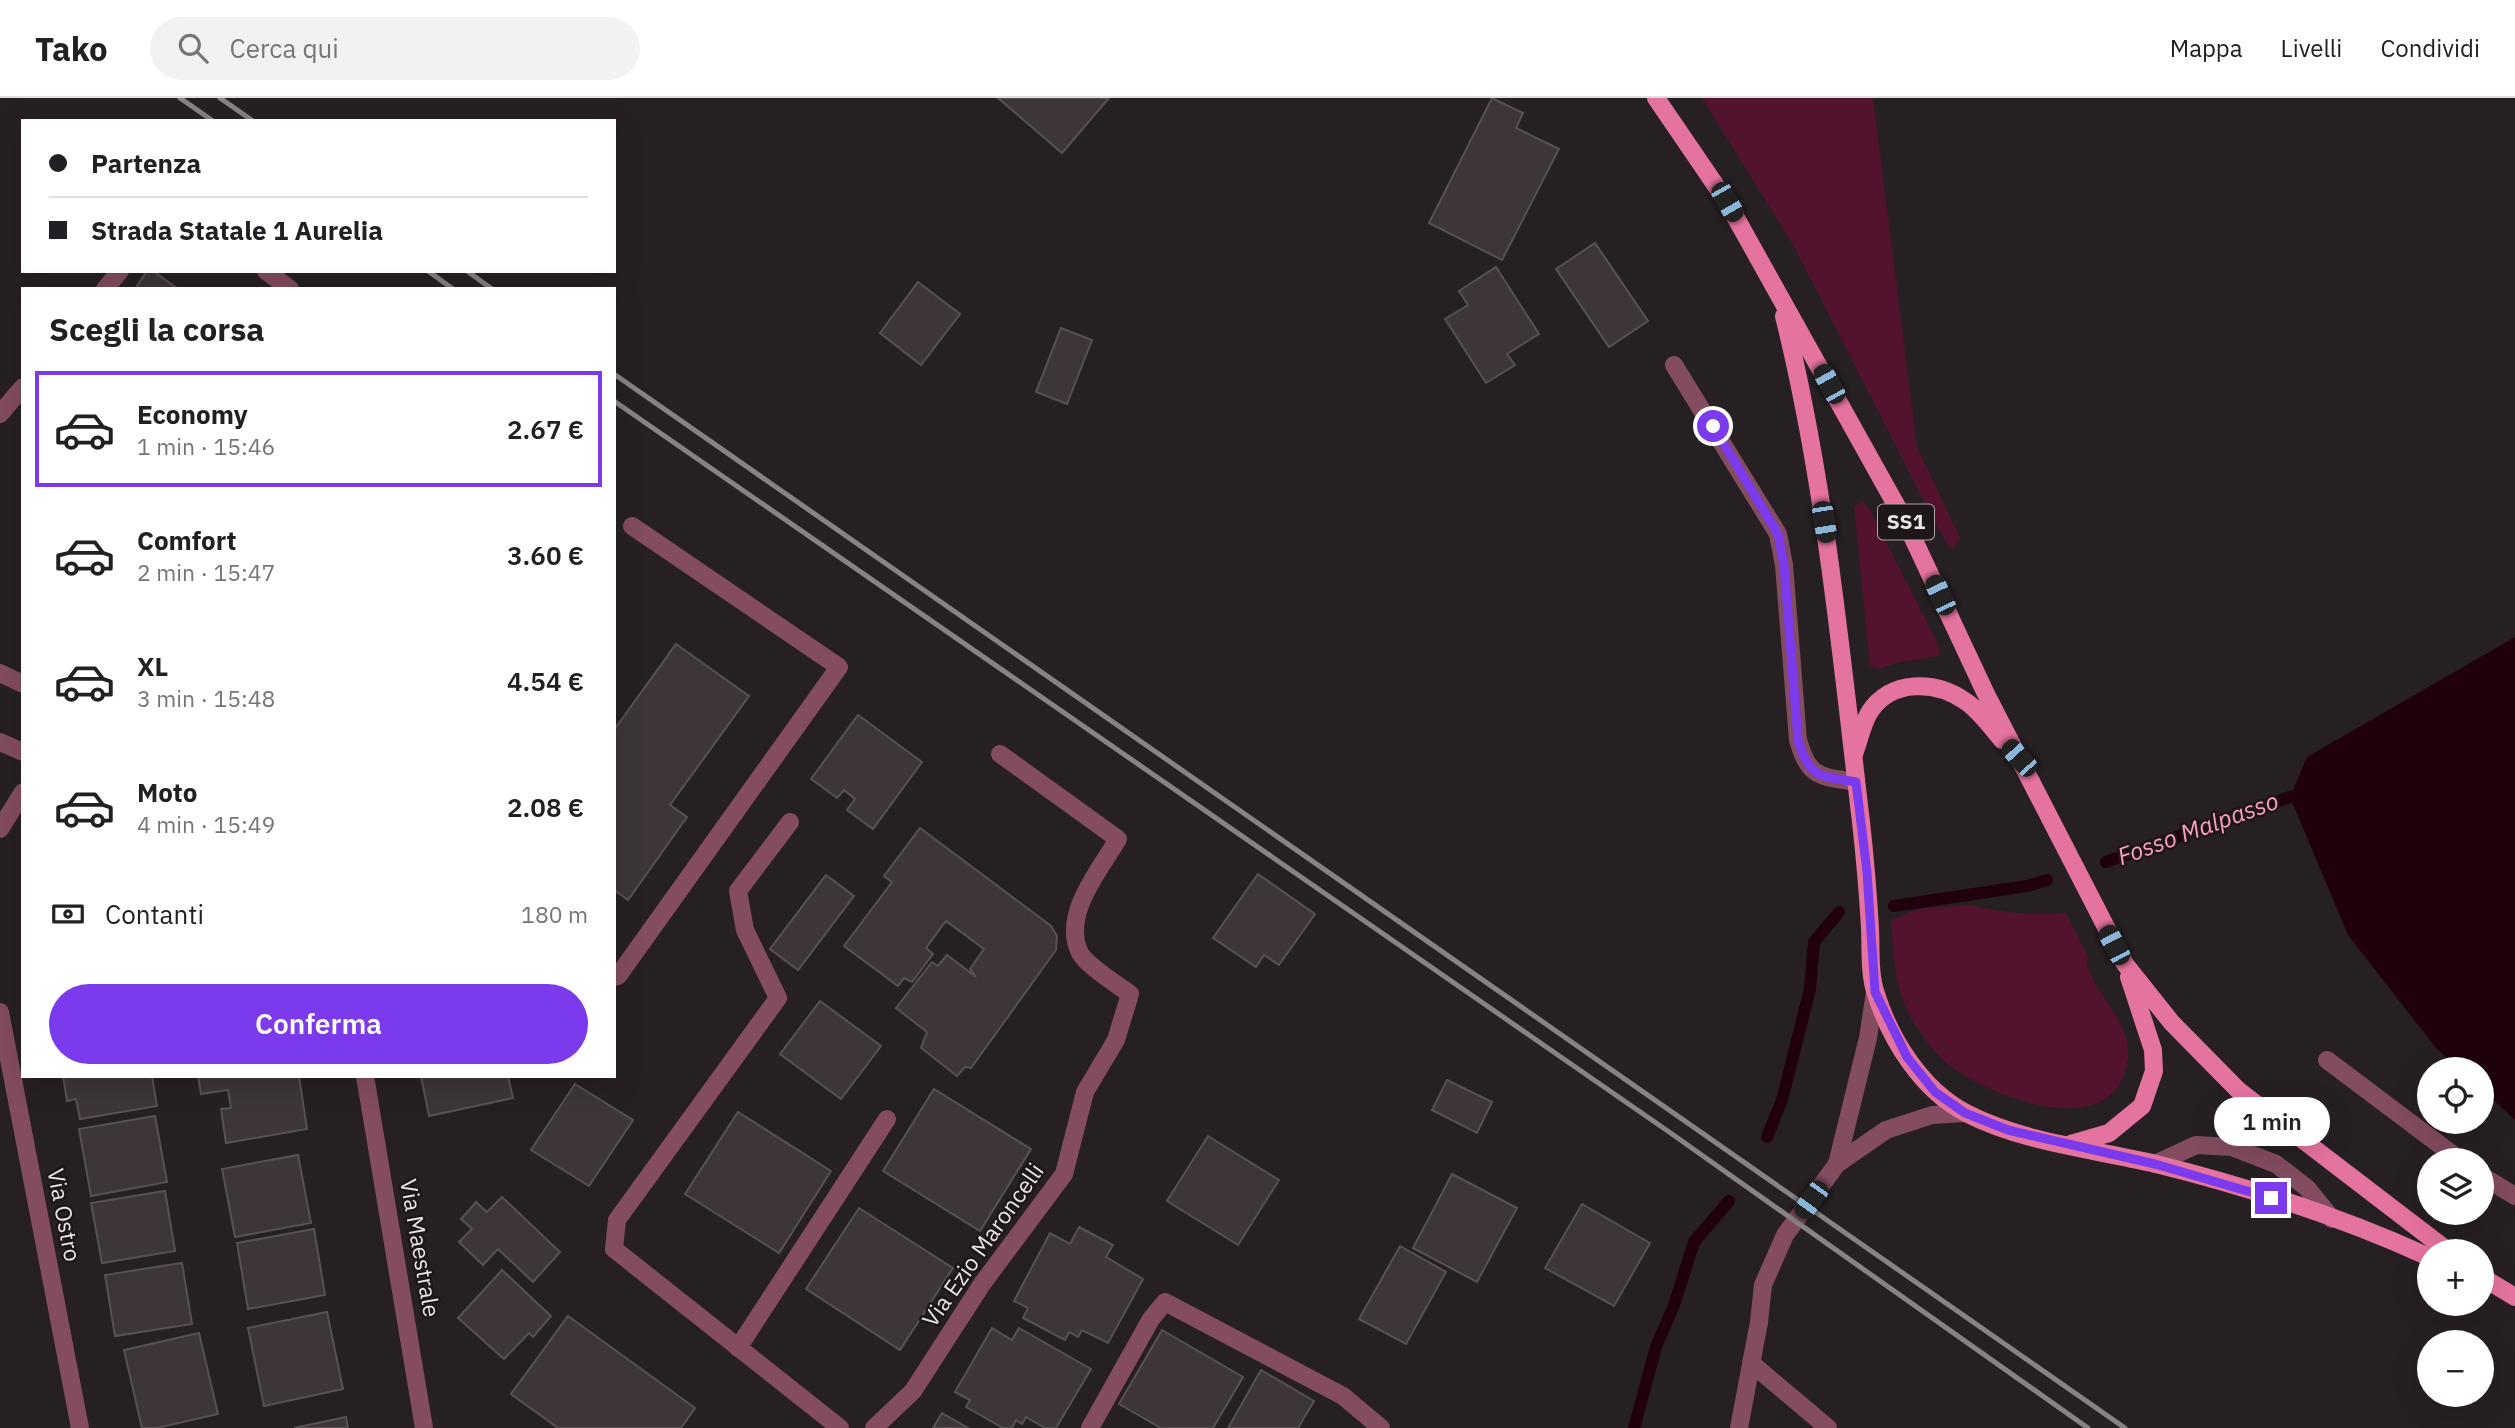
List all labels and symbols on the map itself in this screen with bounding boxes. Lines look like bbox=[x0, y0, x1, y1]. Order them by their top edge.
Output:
car bbox=[1708, 179, 1747, 225]
car bbox=[1810, 361, 1849, 407]
route start bbox=[1697, 410, 1729, 442]
car bbox=[1811, 500, 1838, 544]
road number: SS1 bbox=[1878, 504, 1934, 540]
car bbox=[1922, 572, 1959, 618]
car bbox=[1998, 735, 2041, 781]
water label: Fosso Malpasso bbox=[2113, 784, 2283, 872]
car bbox=[2095, 922, 2134, 968]
callout: 1 min bbox=[2213, 1096, 2329, 1146]
street label: Via Ezio Maroncelli bbox=[915, 1157, 1050, 1332]
street label: Via Ostro bbox=[41, 1166, 89, 1264]
street label: Via Maestrale bbox=[394, 1176, 448, 1319]
car bbox=[1791, 1177, 1832, 1223]
route end bbox=[2255, 1182, 2287, 1214]

